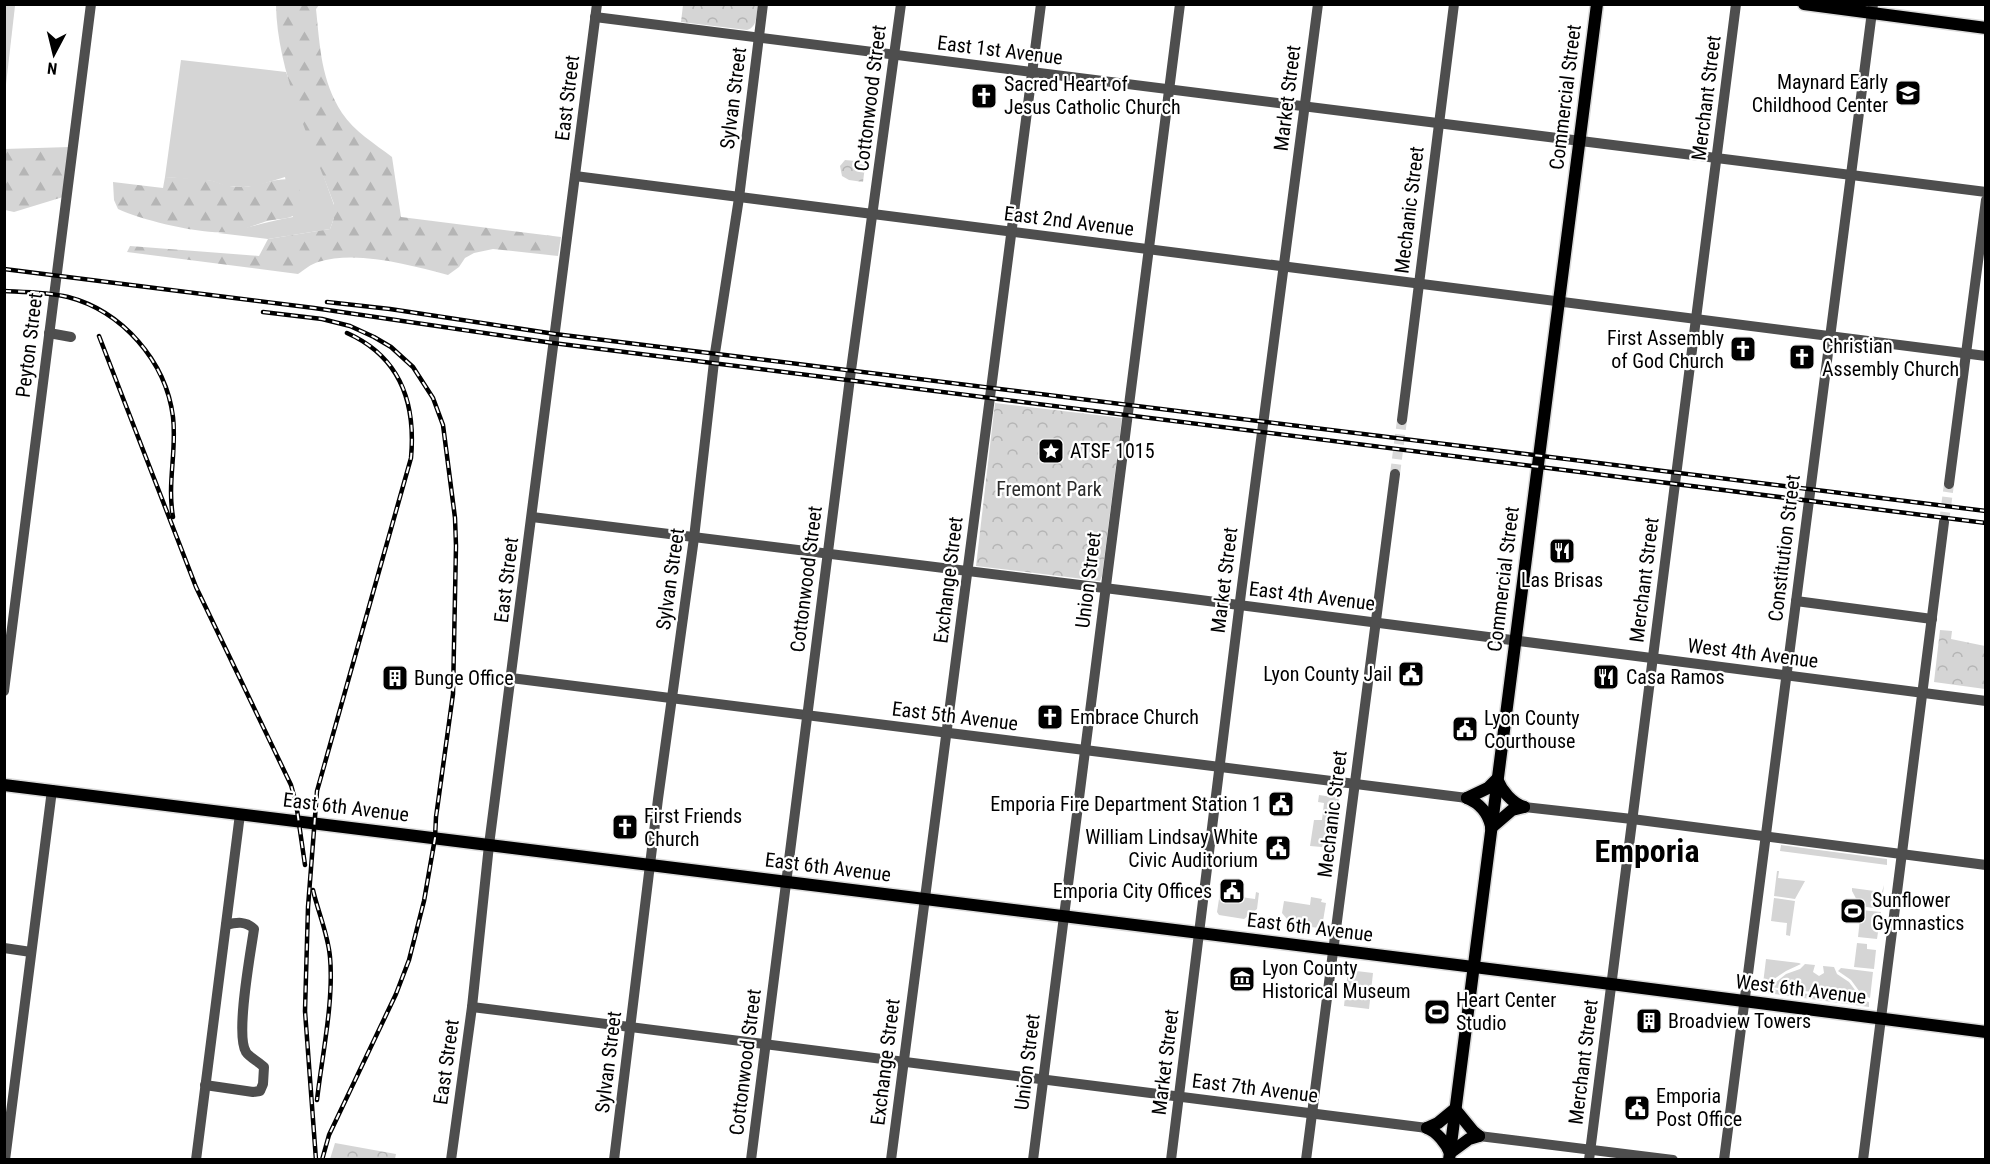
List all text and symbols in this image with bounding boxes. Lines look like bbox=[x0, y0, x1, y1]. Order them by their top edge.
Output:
street label: Cottonwood Street bbox=[849, 23, 891, 173]
street label: Commercial Street bbox=[1544, 23, 1586, 171]
north arrow bbox=[24, 24, 84, 84]
street label: East 1st Avenue bbox=[936, 30, 1064, 70]
street label: Merchant Street bbox=[1686, 34, 1726, 162]
street label: Market Street bbox=[1269, 44, 1305, 152]
street label: Sylvan Street bbox=[715, 46, 751, 150]
street label: East Street bbox=[550, 54, 584, 142]
text: N bbox=[46, 58, 58, 78]
place label: Maynard Early Childhood Center bbox=[1752, 70, 1888, 117]
place label: Sacred Heart of Jesus Catholic Church bbox=[1004, 72, 1181, 119]
school or university icon: Maynard Early Childhood Center bbox=[1893, 78, 1923, 108]
church icon: Sacred Heart of Jesus Catholic Church bbox=[969, 81, 999, 111]
street label: Mechanic Street bbox=[1389, 145, 1429, 275]
street label: East 2nd Avenue bbox=[1003, 201, 1135, 241]
street label: Peyton Street bbox=[11, 291, 47, 399]
place label: First Assembly of God Church bbox=[1607, 326, 1724, 373]
church icon: First Assembly of God Church bbox=[1728, 334, 1758, 364]
place label: Christian Assembly Church bbox=[1822, 334, 1959, 381]
church icon: Christian Assembly Church bbox=[1787, 342, 1817, 372]
place icon: ATSF 1015 bbox=[1036, 436, 1066, 466]
place label: ATSF 1015 bbox=[1070, 439, 1155, 463]
street label: Constitution Street bbox=[1763, 473, 1805, 623]
park label: Fremont Park bbox=[996, 477, 1102, 501]
street label: Cottonwood Street bbox=[785, 504, 827, 654]
street label: Commercial Street bbox=[1482, 505, 1524, 653]
street label: Exchange Street bbox=[928, 515, 968, 645]
street label: Merchant Street bbox=[1624, 516, 1664, 644]
street label: Market Street bbox=[1206, 526, 1242, 634]
street label: Sylvan Street bbox=[651, 527, 689, 631]
street label: Union Street bbox=[1070, 530, 1106, 629]
street label: East Street bbox=[489, 536, 523, 624]
restaurant icon: Las Brisas bbox=[1547, 536, 1577, 566]
place label: Las Brisas bbox=[1521, 568, 1603, 592]
street label: East 4th Avenue bbox=[1248, 576, 1376, 616]
street label: West 4th Avenue bbox=[1686, 633, 1820, 673]
public building icon: Lyon County Jail bbox=[1396, 659, 1426, 689]
place label: Lyon County Jail bbox=[1263, 662, 1392, 686]
restaurant icon: Casa Ramos bbox=[1591, 662, 1621, 692]
building icon: Bunge Office bbox=[380, 663, 410, 693]
place label: Casa Ramos bbox=[1626, 665, 1725, 689]
place label: Bunge Office bbox=[414, 666, 514, 690]
street label: East 5th Avenue bbox=[891, 696, 1019, 736]
church icon: Embrace Church bbox=[1035, 702, 1065, 732]
place label: Embrace Church bbox=[1070, 705, 1199, 729]
place label: Lyon County Courthouse bbox=[1484, 706, 1580, 753]
public building icon: Lyon County Courthouse bbox=[1450, 714, 1480, 744]
street label: Mechanic Street bbox=[1312, 749, 1352, 879]
street label: East 6th Avenue bbox=[282, 787, 410, 827]
public building icon: Emporia Fire Department Station 1 bbox=[1266, 789, 1296, 819]
place label: Emporia Fire Department Station 1 bbox=[990, 792, 1262, 816]
place label: First Friends Church bbox=[644, 804, 742, 851]
church icon: First Friends Church bbox=[610, 812, 640, 842]
place label: William Lindsay White Civic Auditorium bbox=[1085, 825, 1258, 872]
district label: Emporia bbox=[1595, 832, 1699, 870]
public building icon: William Lindsay White Civic Auditorium bbox=[1263, 833, 1293, 863]
street label: East 6th Avenue bbox=[764, 847, 892, 887]
public building icon: Emporia City Offices bbox=[1217, 876, 1247, 906]
place label: Emporia City Offices bbox=[1053, 879, 1212, 903]
place label: Sunflower Gymnastics bbox=[1872, 888, 1964, 935]
sports icon: Sunflower Gymnastics bbox=[1838, 896, 1868, 926]
street label: East 6th Avenue bbox=[1246, 907, 1374, 947]
place label: Lyon County Historical Museum bbox=[1262, 956, 1411, 1003]
museum icon: Lyon County Historical Museum bbox=[1227, 964, 1257, 994]
street label: West 6th Avenue bbox=[1734, 969, 1868, 1009]
street label: Cottonwood Street bbox=[724, 987, 766, 1137]
place label: Heart Center Studio bbox=[1456, 988, 1556, 1035]
street label: Exchange Street bbox=[865, 997, 905, 1127]
sports icon: Heart Center Studio bbox=[1422, 997, 1452, 1027]
street label: Merchant Street bbox=[1563, 998, 1603, 1126]
building icon: Broadview Towers bbox=[1634, 1006, 1664, 1036]
street label: Market Street bbox=[1147, 1008, 1183, 1116]
place label: Broadview Towers bbox=[1668, 1009, 1811, 1033]
street label: Sylvan Street bbox=[590, 1010, 626, 1114]
street label: Union Street bbox=[1009, 1012, 1045, 1111]
street label: East Street bbox=[428, 1018, 464, 1106]
street label: East 7th Avenue bbox=[1191, 1068, 1319, 1108]
place label: Emporia Post Office bbox=[1656, 1084, 1742, 1131]
public building icon: Emporia Post Office bbox=[1622, 1093, 1652, 1123]

